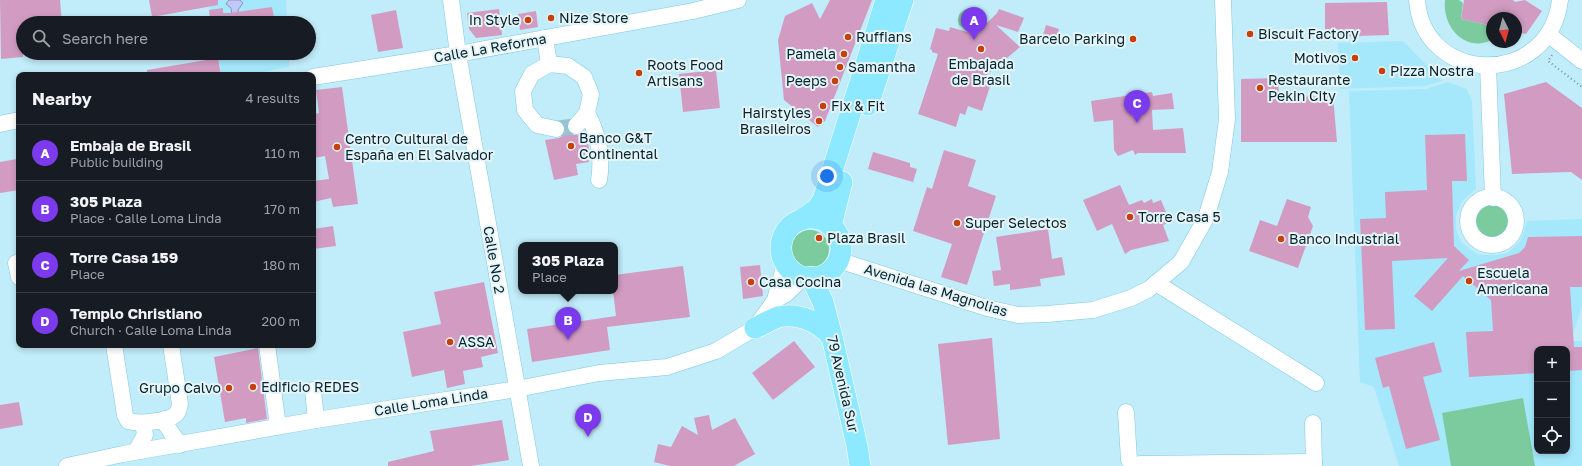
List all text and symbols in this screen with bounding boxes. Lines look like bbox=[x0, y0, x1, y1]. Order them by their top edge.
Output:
pin: A bbox=[961, 7, 987, 40]
place label: Nize Store bbox=[559, 9, 628, 26]
place label: In Style bbox=[469, 11, 520, 28]
north arrow bbox=[1486, 12, 1522, 48]
marker: Nize Store bbox=[546, 13, 556, 23]
marker: In Style bbox=[523, 15, 533, 25]
search box bbox=[16, 16, 316, 60]
place label: Biscuit Factory bbox=[1258, 25, 1359, 42]
icon: search bbox=[30, 27, 52, 49]
place label: Ruffians bbox=[856, 28, 912, 45]
text: Search here bbox=[62, 29, 148, 47]
street label: Calle La Reforma bbox=[432, 29, 547, 66]
marker: Biscuit Factory bbox=[1245, 29, 1255, 39]
place label: Barcelo Parking bbox=[1019, 30, 1125, 47]
marker: Ruffians bbox=[843, 32, 853, 42]
marker: Barcelo Parking bbox=[1128, 34, 1138, 44]
marker: Embajada de Brasil bbox=[976, 44, 986, 54]
place label: Pamela bbox=[786, 45, 836, 62]
marker: Pamela bbox=[839, 49, 849, 59]
place label: Motivos bbox=[1294, 49, 1347, 66]
marker: Motivos bbox=[1350, 53, 1360, 63]
place label: Embajada de Brasil bbox=[948, 55, 1014, 88]
place label: Roots Food Artisans bbox=[647, 56, 723, 89]
place label: Samantha bbox=[848, 58, 916, 75]
marker: Samantha bbox=[835, 62, 845, 72]
place label: Pizza Nostra bbox=[1390, 62, 1474, 79]
marker: Pizza Nostra bbox=[1377, 66, 1387, 76]
marker: Roots Food Artisans bbox=[634, 68, 644, 78]
place label: Restaurante Pekin City bbox=[1268, 71, 1350, 104]
place label: Peeps bbox=[786, 72, 827, 89]
marker: Peeps bbox=[830, 76, 840, 86]
marker: Restaurante Pekin City bbox=[1255, 83, 1265, 93]
text: Nearby bbox=[32, 88, 92, 109]
text: 4 results bbox=[246, 90, 300, 106]
pin: C bbox=[1124, 90, 1150, 123]
place label: Fix & Fit bbox=[831, 97, 885, 114]
marker: Fix & Fit bbox=[818, 101, 828, 111]
place label: Hairstyles Brasileiros bbox=[740, 104, 811, 137]
marker: Hairstyles Brasileiros bbox=[814, 116, 824, 126]
place label: Banco G&T Continental bbox=[579, 129, 658, 162]
place label: Centro Cultural de España en El Salvador bbox=[345, 130, 494, 163]
text: Embaja de Brasil bbox=[70, 136, 191, 154]
marker: Banco G&T Continental bbox=[566, 141, 576, 151]
marker: Centro Cultural de España en El Salvador bbox=[332, 142, 342, 152]
text: A bbox=[40, 145, 50, 161]
text: 110 m bbox=[265, 145, 300, 161]
text: Public building bbox=[70, 154, 163, 170]
your location bbox=[817, 166, 837, 186]
text: 305 Plaza bbox=[70, 192, 142, 210]
text: B bbox=[40, 201, 50, 217]
text: 170 m bbox=[264, 201, 300, 217]
place label: Torre Casa 5 bbox=[1138, 208, 1221, 225]
text: Place · Calle Loma Linda bbox=[70, 210, 222, 226]
marker: Torre Casa 5 bbox=[1125, 212, 1135, 222]
place label: Super Selectos bbox=[965, 214, 1067, 231]
marker: Super Selectos bbox=[952, 218, 962, 228]
street label: Calle No 2 bbox=[480, 225, 509, 295]
place label: Plaza Brasil bbox=[827, 229, 905, 246]
place label: Banco Industrial bbox=[1289, 230, 1399, 247]
marker: Plaza Brasil bbox=[814, 233, 824, 243]
marker: Banco Industrial bbox=[1276, 234, 1286, 244]
popup bbox=[518, 242, 618, 294]
text: Torre Casa 159 bbox=[70, 248, 178, 266]
text: 305 Plaza bbox=[532, 251, 604, 269]
text: C bbox=[40, 257, 50, 273]
text: 180 m bbox=[263, 257, 300, 273]
street label: Avenida las Magnolias bbox=[862, 260, 1010, 319]
place label: Escuela Americana bbox=[1477, 264, 1548, 297]
text: Place bbox=[70, 266, 105, 282]
text: Place bbox=[532, 269, 567, 285]
place label: Casa Cocina bbox=[759, 273, 841, 290]
marker: Escuela Americana bbox=[1464, 276, 1474, 286]
marker: Casa Cocina bbox=[746, 277, 756, 287]
text: Templo Christiano bbox=[70, 304, 202, 322]
pin: B bbox=[555, 307, 581, 340]
text: D bbox=[40, 313, 50, 329]
text: 200 m bbox=[262, 313, 300, 329]
text: Church · Calle Loma Linda bbox=[70, 322, 232, 338]
place label: ASSA bbox=[458, 333, 495, 350]
street label: 79 Avenida Sur bbox=[824, 334, 863, 434]
marker: ASSA bbox=[445, 337, 455, 347]
map controls bbox=[1534, 346, 1570, 454]
button: + bbox=[1534, 346, 1570, 382]
place label: Edificio REDES bbox=[261, 378, 359, 395]
place label: Grupo Calvo bbox=[139, 379, 221, 396]
marker: Edificio REDES bbox=[248, 382, 258, 392]
button: − bbox=[1534, 382, 1570, 418]
marker: Grupo Calvo bbox=[224, 383, 234, 393]
street label: Calle Loma Linda bbox=[373, 384, 489, 419]
pin: D bbox=[575, 404, 601, 437]
button: locate bbox=[1534, 418, 1570, 454]

